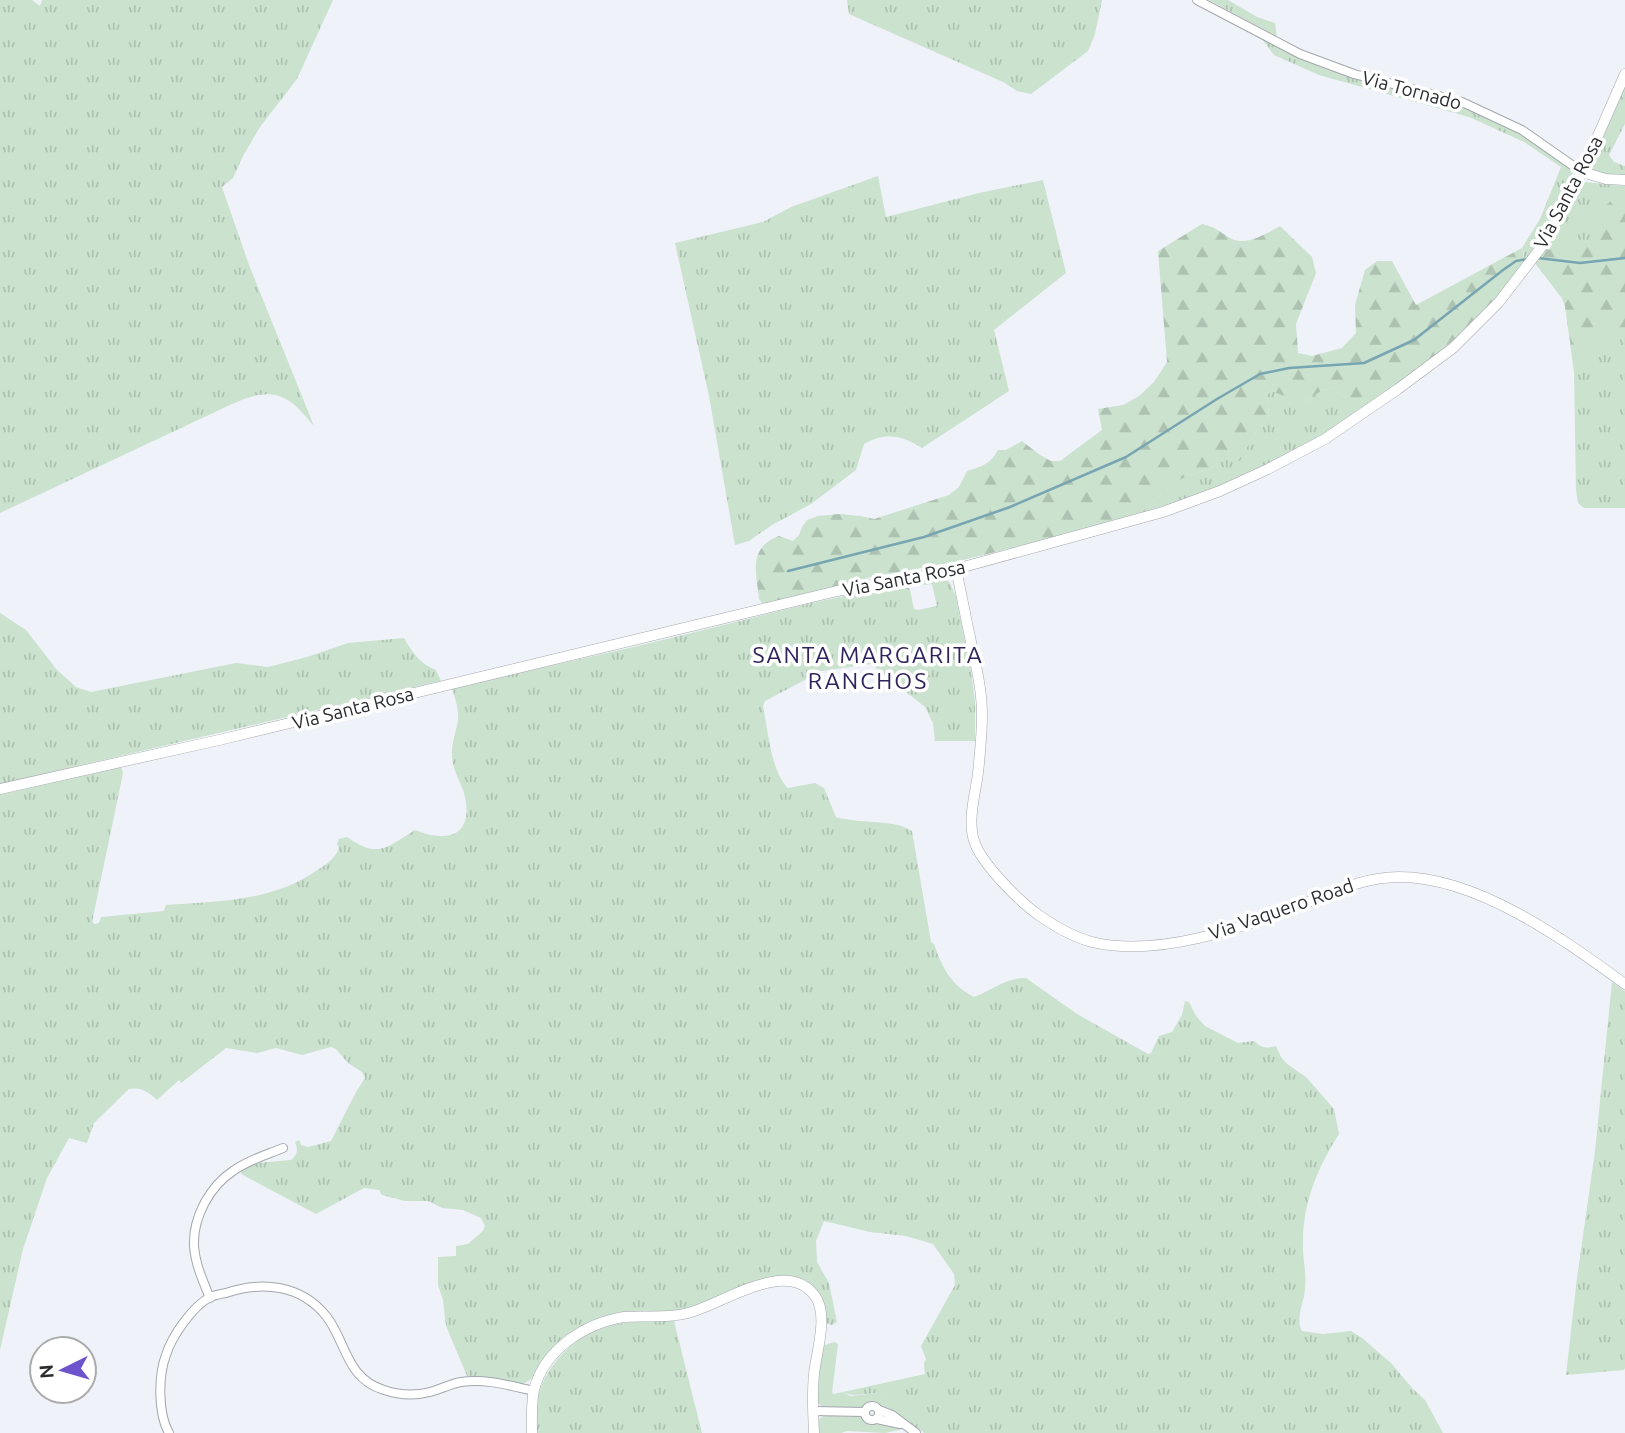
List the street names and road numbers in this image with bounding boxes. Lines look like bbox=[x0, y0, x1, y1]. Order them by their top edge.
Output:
street label: Via Tornado bbox=[1360, 66, 1464, 114]
street label: Via Santa Rosa bbox=[1529, 132, 1607, 252]
street label: Via Santa Rosa bbox=[841, 555, 967, 601]
street label: Via Santa Rosa bbox=[290, 682, 416, 734]
street label: Via Vaquero Road bbox=[1206, 874, 1356, 944]

